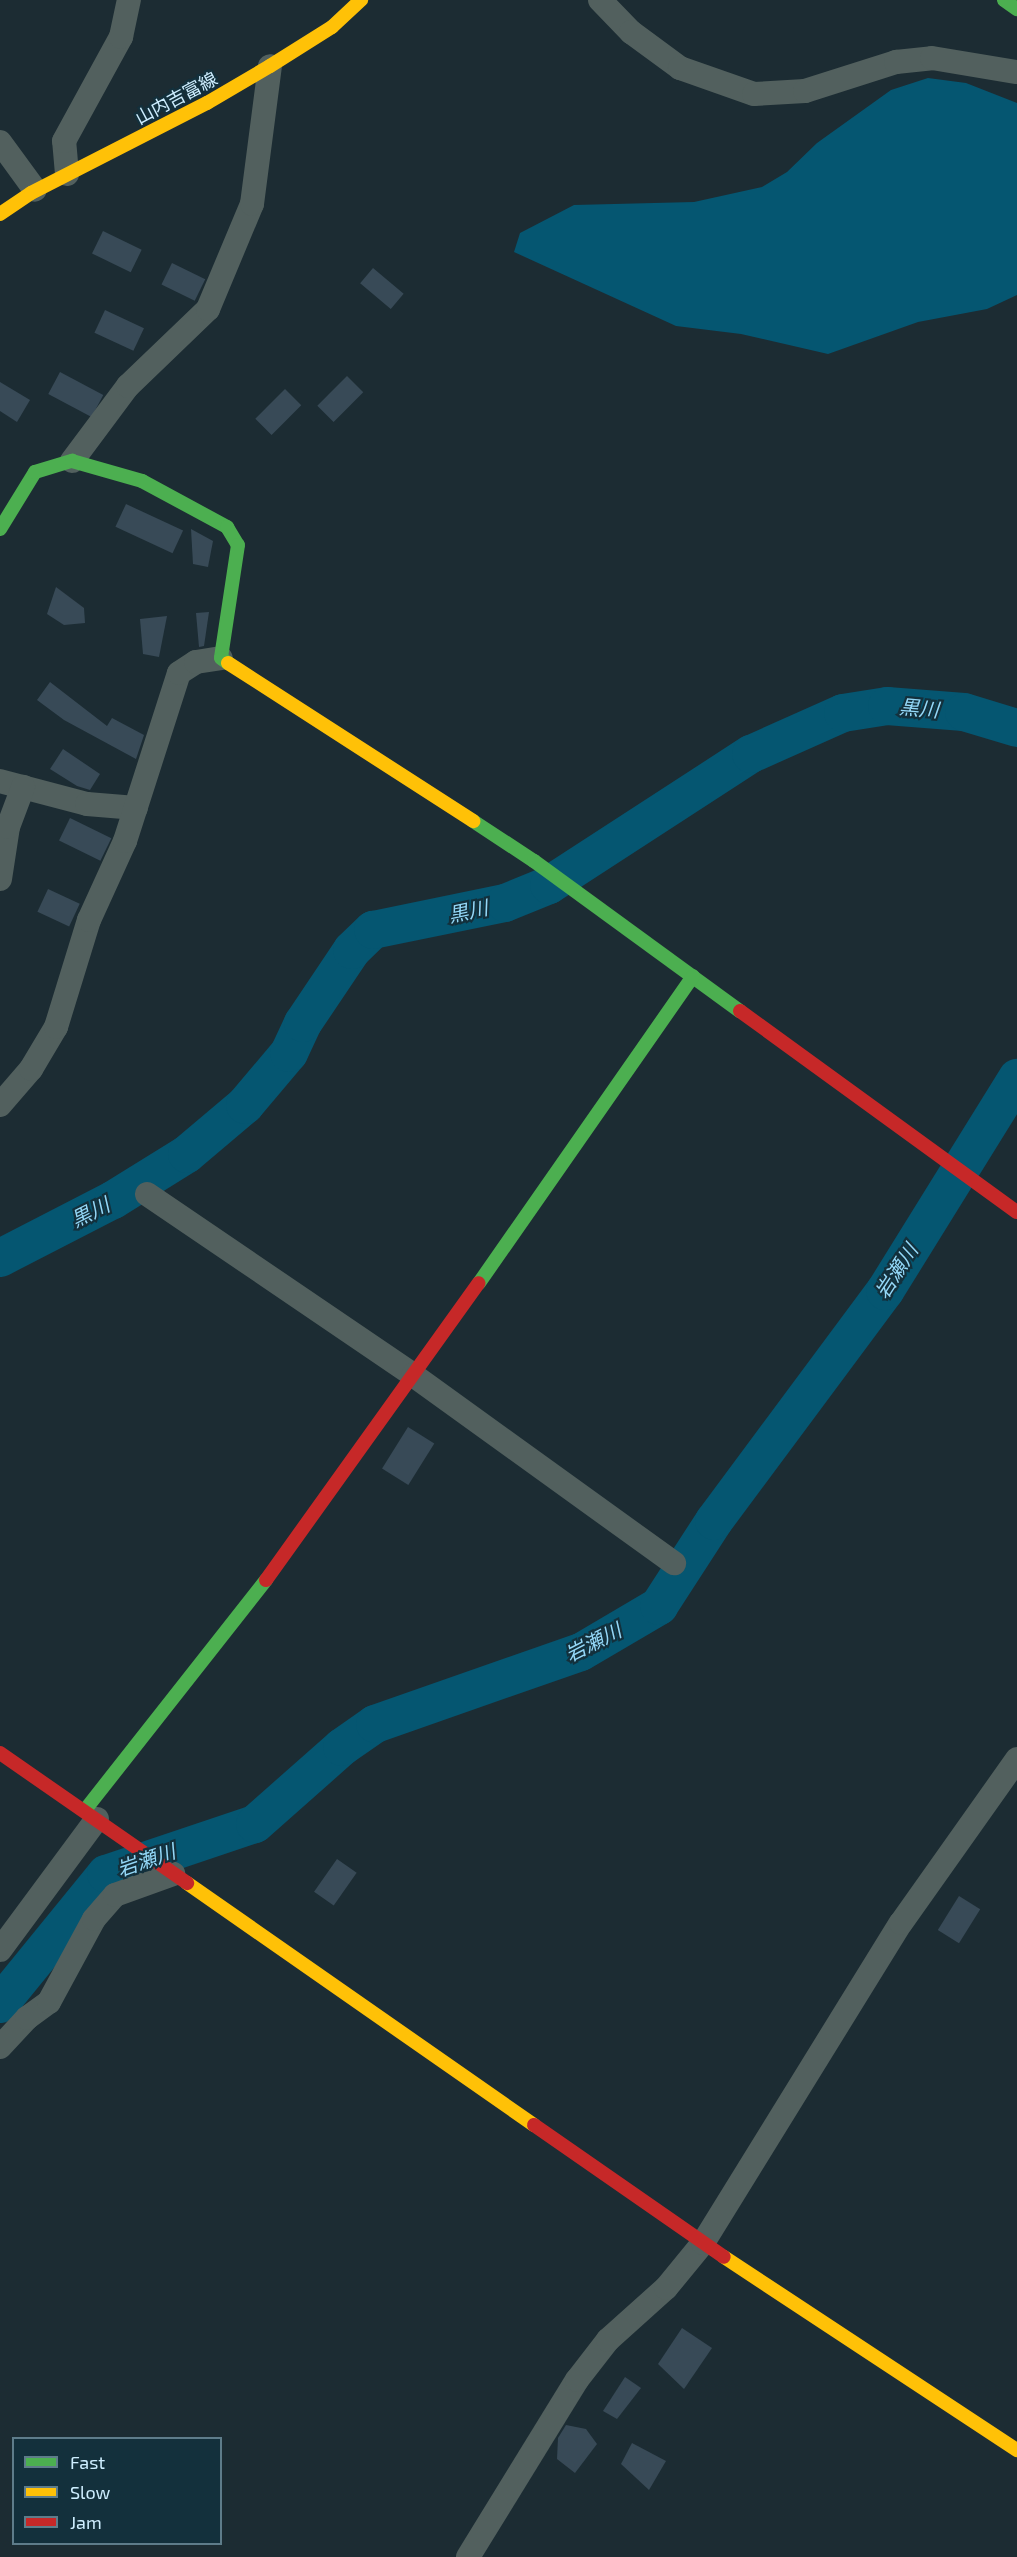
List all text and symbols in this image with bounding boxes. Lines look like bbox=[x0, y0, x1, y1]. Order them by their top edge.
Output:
street label: 山内吉富線 bbox=[131, 67, 221, 129]
water label: 黒川 bbox=[898, 694, 940, 722]
water label: 黒川 bbox=[446, 895, 490, 927]
water label: 黒川 bbox=[67, 1192, 113, 1232]
water label: 岩瀬川 bbox=[870, 1239, 922, 1303]
water label: 岩瀬川 bbox=[561, 1618, 625, 1666]
water label: 岩瀬川 bbox=[114, 1839, 178, 1881]
legend bbox=[12, 2437, 222, 2545]
text: Fast bbox=[70, 2451, 105, 2473]
text: Slow bbox=[70, 2481, 110, 2503]
text: Jam bbox=[70, 2511, 102, 2533]

